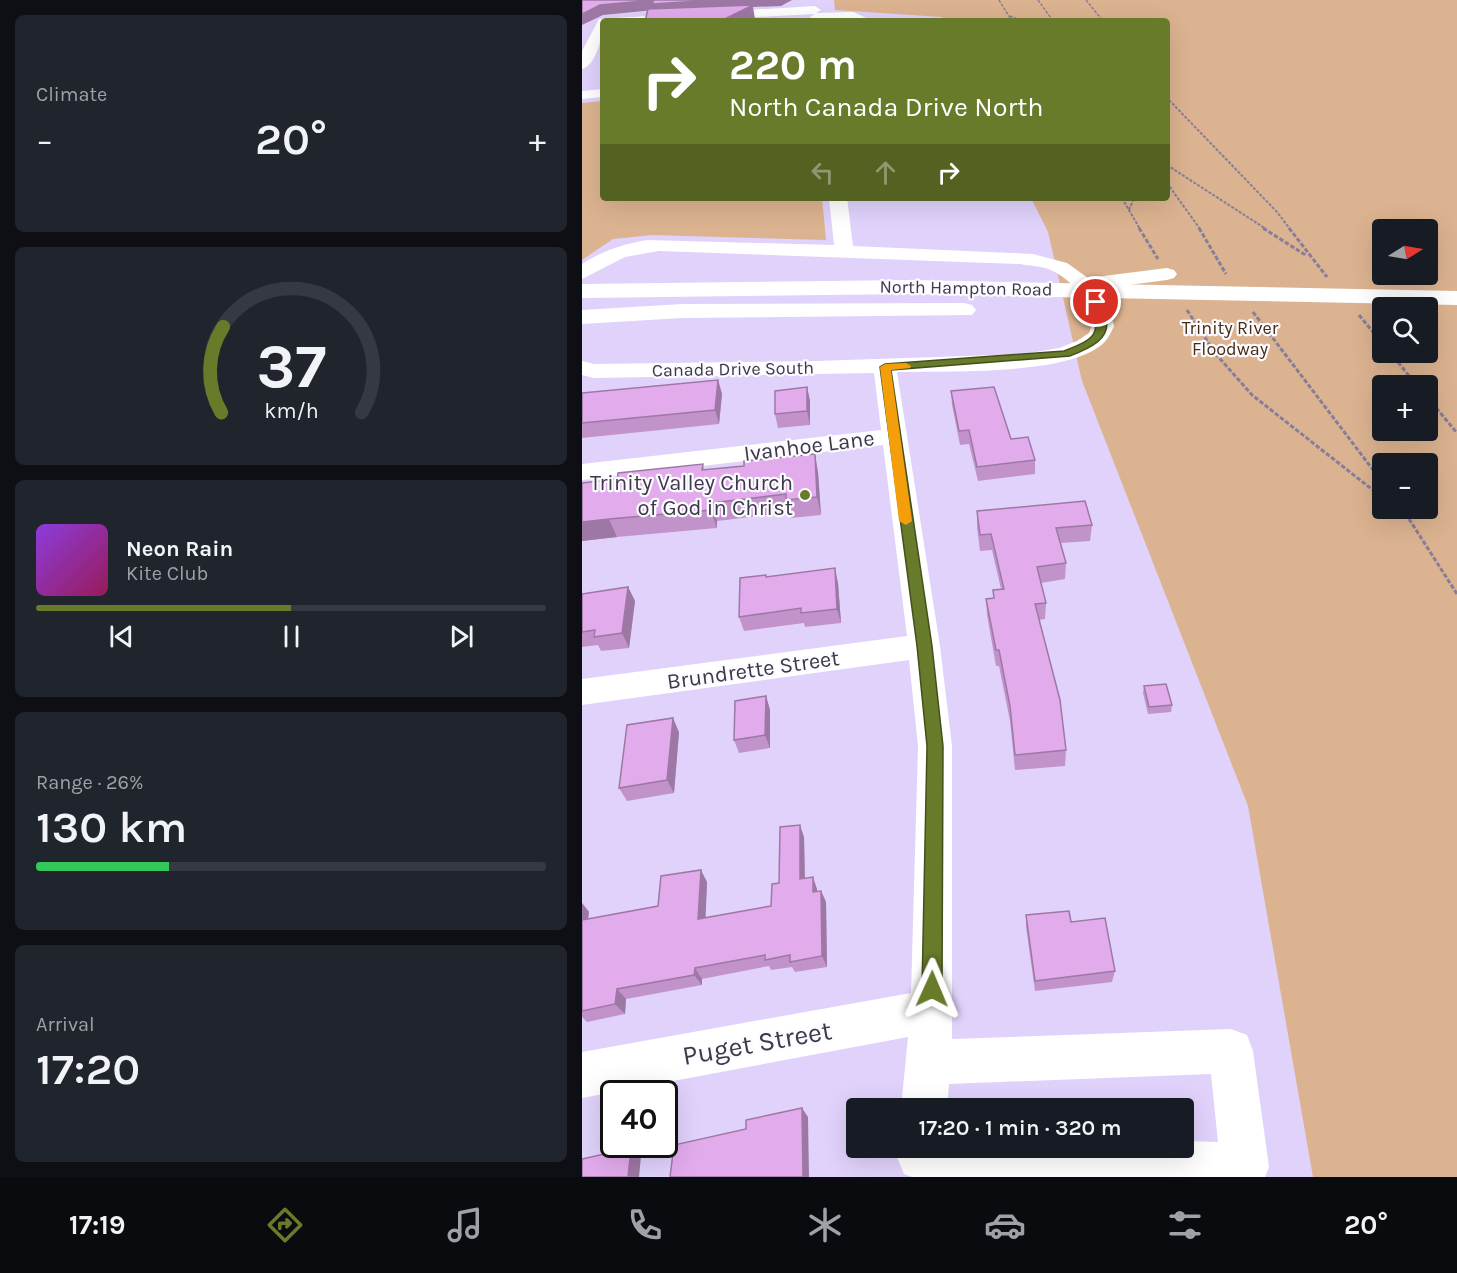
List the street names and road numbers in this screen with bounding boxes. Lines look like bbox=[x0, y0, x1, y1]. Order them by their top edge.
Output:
street label: North Hampton Road bbox=[879, 275, 1053, 301]
street label: Canada Drive South bbox=[652, 357, 814, 381]
street label: Ivanhoe Lane bbox=[742, 425, 876, 467]
street label: Brundrette Street bbox=[665, 645, 841, 695]
street label: Puget Street bbox=[680, 1014, 834, 1072]

